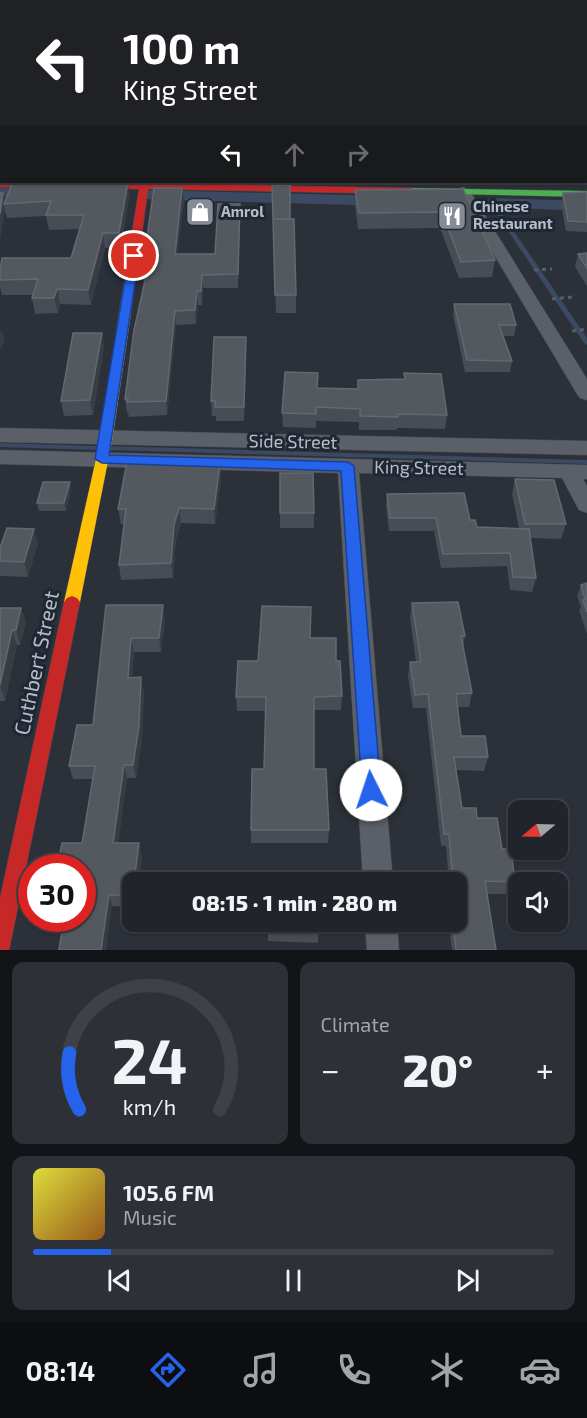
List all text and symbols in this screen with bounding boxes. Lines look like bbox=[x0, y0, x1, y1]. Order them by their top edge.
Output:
text: 100 m bbox=[123, 22, 240, 72]
icon: left bbox=[24, 24, 102, 102]
text: King Street bbox=[123, 73, 257, 105]
icon: left bbox=[215, 138, 248, 171]
icon: ahead bbox=[278, 138, 311, 171]
icon: right bbox=[341, 138, 374, 171]
shop icon: Amrol bbox=[184, 196, 216, 228]
place label: Chinese Restaurant bbox=[473, 197, 553, 232]
restaurant icon: Chinese Restaurant bbox=[436, 200, 468, 232]
place label: Amrol bbox=[221, 202, 264, 220]
pin bbox=[108, 230, 159, 281]
icon: arrive bbox=[117, 239, 150, 272]
street label: Side Street bbox=[249, 429, 338, 453]
street label: King Street bbox=[374, 455, 464, 479]
street label: Cuthbert Street bbox=[8, 588, 63, 737]
position arrow bbox=[339, 758, 403, 822]
north arrow bbox=[508, 800, 568, 860]
map controls bbox=[508, 800, 568, 932]
speed limit sign: 30 bbox=[18, 854, 96, 932]
button: sound bbox=[508, 872, 568, 932]
text: 08:15 · 1 min · 280 m bbox=[192, 889, 397, 915]
text: Climate bbox=[321, 1012, 390, 1036]
text: 24 bbox=[112, 1022, 188, 1097]
text: 20° bbox=[402, 1042, 473, 1096]
text: − bbox=[321, 1049, 340, 1089]
text: + bbox=[536, 1049, 554, 1089]
text: km/h bbox=[123, 1094, 176, 1119]
text: 105.6 FM bbox=[123, 1179, 214, 1205]
text: Music bbox=[123, 1205, 177, 1229]
icon: previous bbox=[103, 1264, 136, 1297]
icon: pause bbox=[277, 1264, 310, 1297]
icon: next bbox=[451, 1264, 484, 1297]
icon: directions bbox=[147, 1349, 189, 1391]
icon: music bbox=[240, 1349, 282, 1391]
icon: phone bbox=[333, 1349, 375, 1391]
icon: climate bbox=[426, 1349, 468, 1391]
icon: car bbox=[519, 1349, 561, 1391]
text: 08:14 bbox=[26, 1354, 95, 1386]

